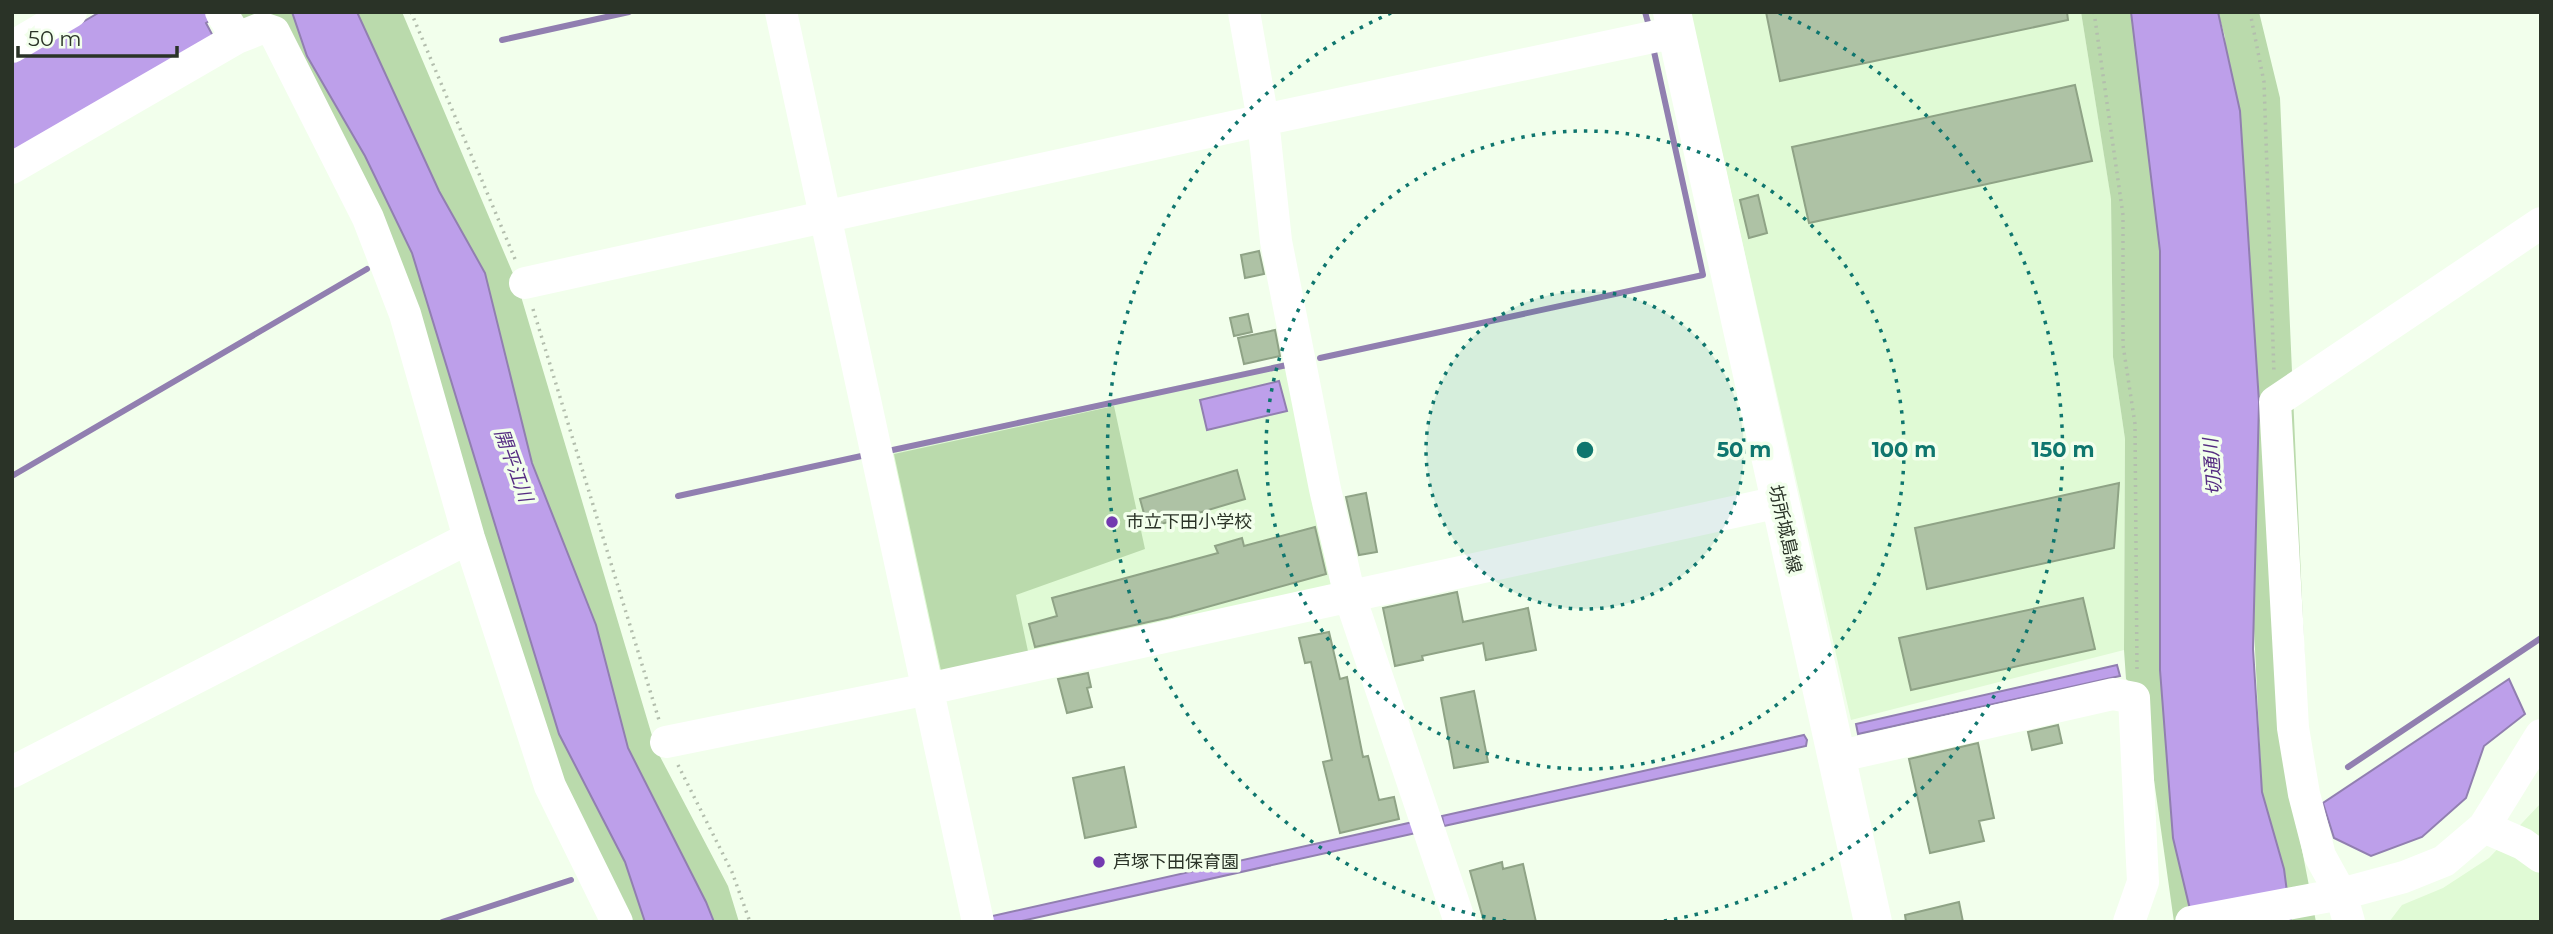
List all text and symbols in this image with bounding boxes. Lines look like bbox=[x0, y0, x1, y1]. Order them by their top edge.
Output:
scale bar bbox=[18, 14, 177, 58]
text: 50 m bbox=[28, 26, 82, 51]
water label: 開平江川 bbox=[490, 426, 538, 507]
water label: 切通川 bbox=[2199, 436, 2226, 496]
text: 50 m bbox=[1717, 437, 1771, 462]
text: 100 m bbox=[1872, 437, 1936, 462]
text: 150 m bbox=[2032, 437, 2094, 462]
centre of rings bbox=[1573, 438, 1597, 462]
street label: 坊所城島線 bbox=[1764, 483, 1806, 575]
place label: 市立下田小学校 bbox=[1126, 511, 1252, 533]
marker: 市立下田小学校 bbox=[1104, 514, 1120, 530]
place label: 芦塚下田保育園 bbox=[1113, 851, 1239, 873]
marker: 芦塚下田保育園 bbox=[1091, 854, 1107, 870]

